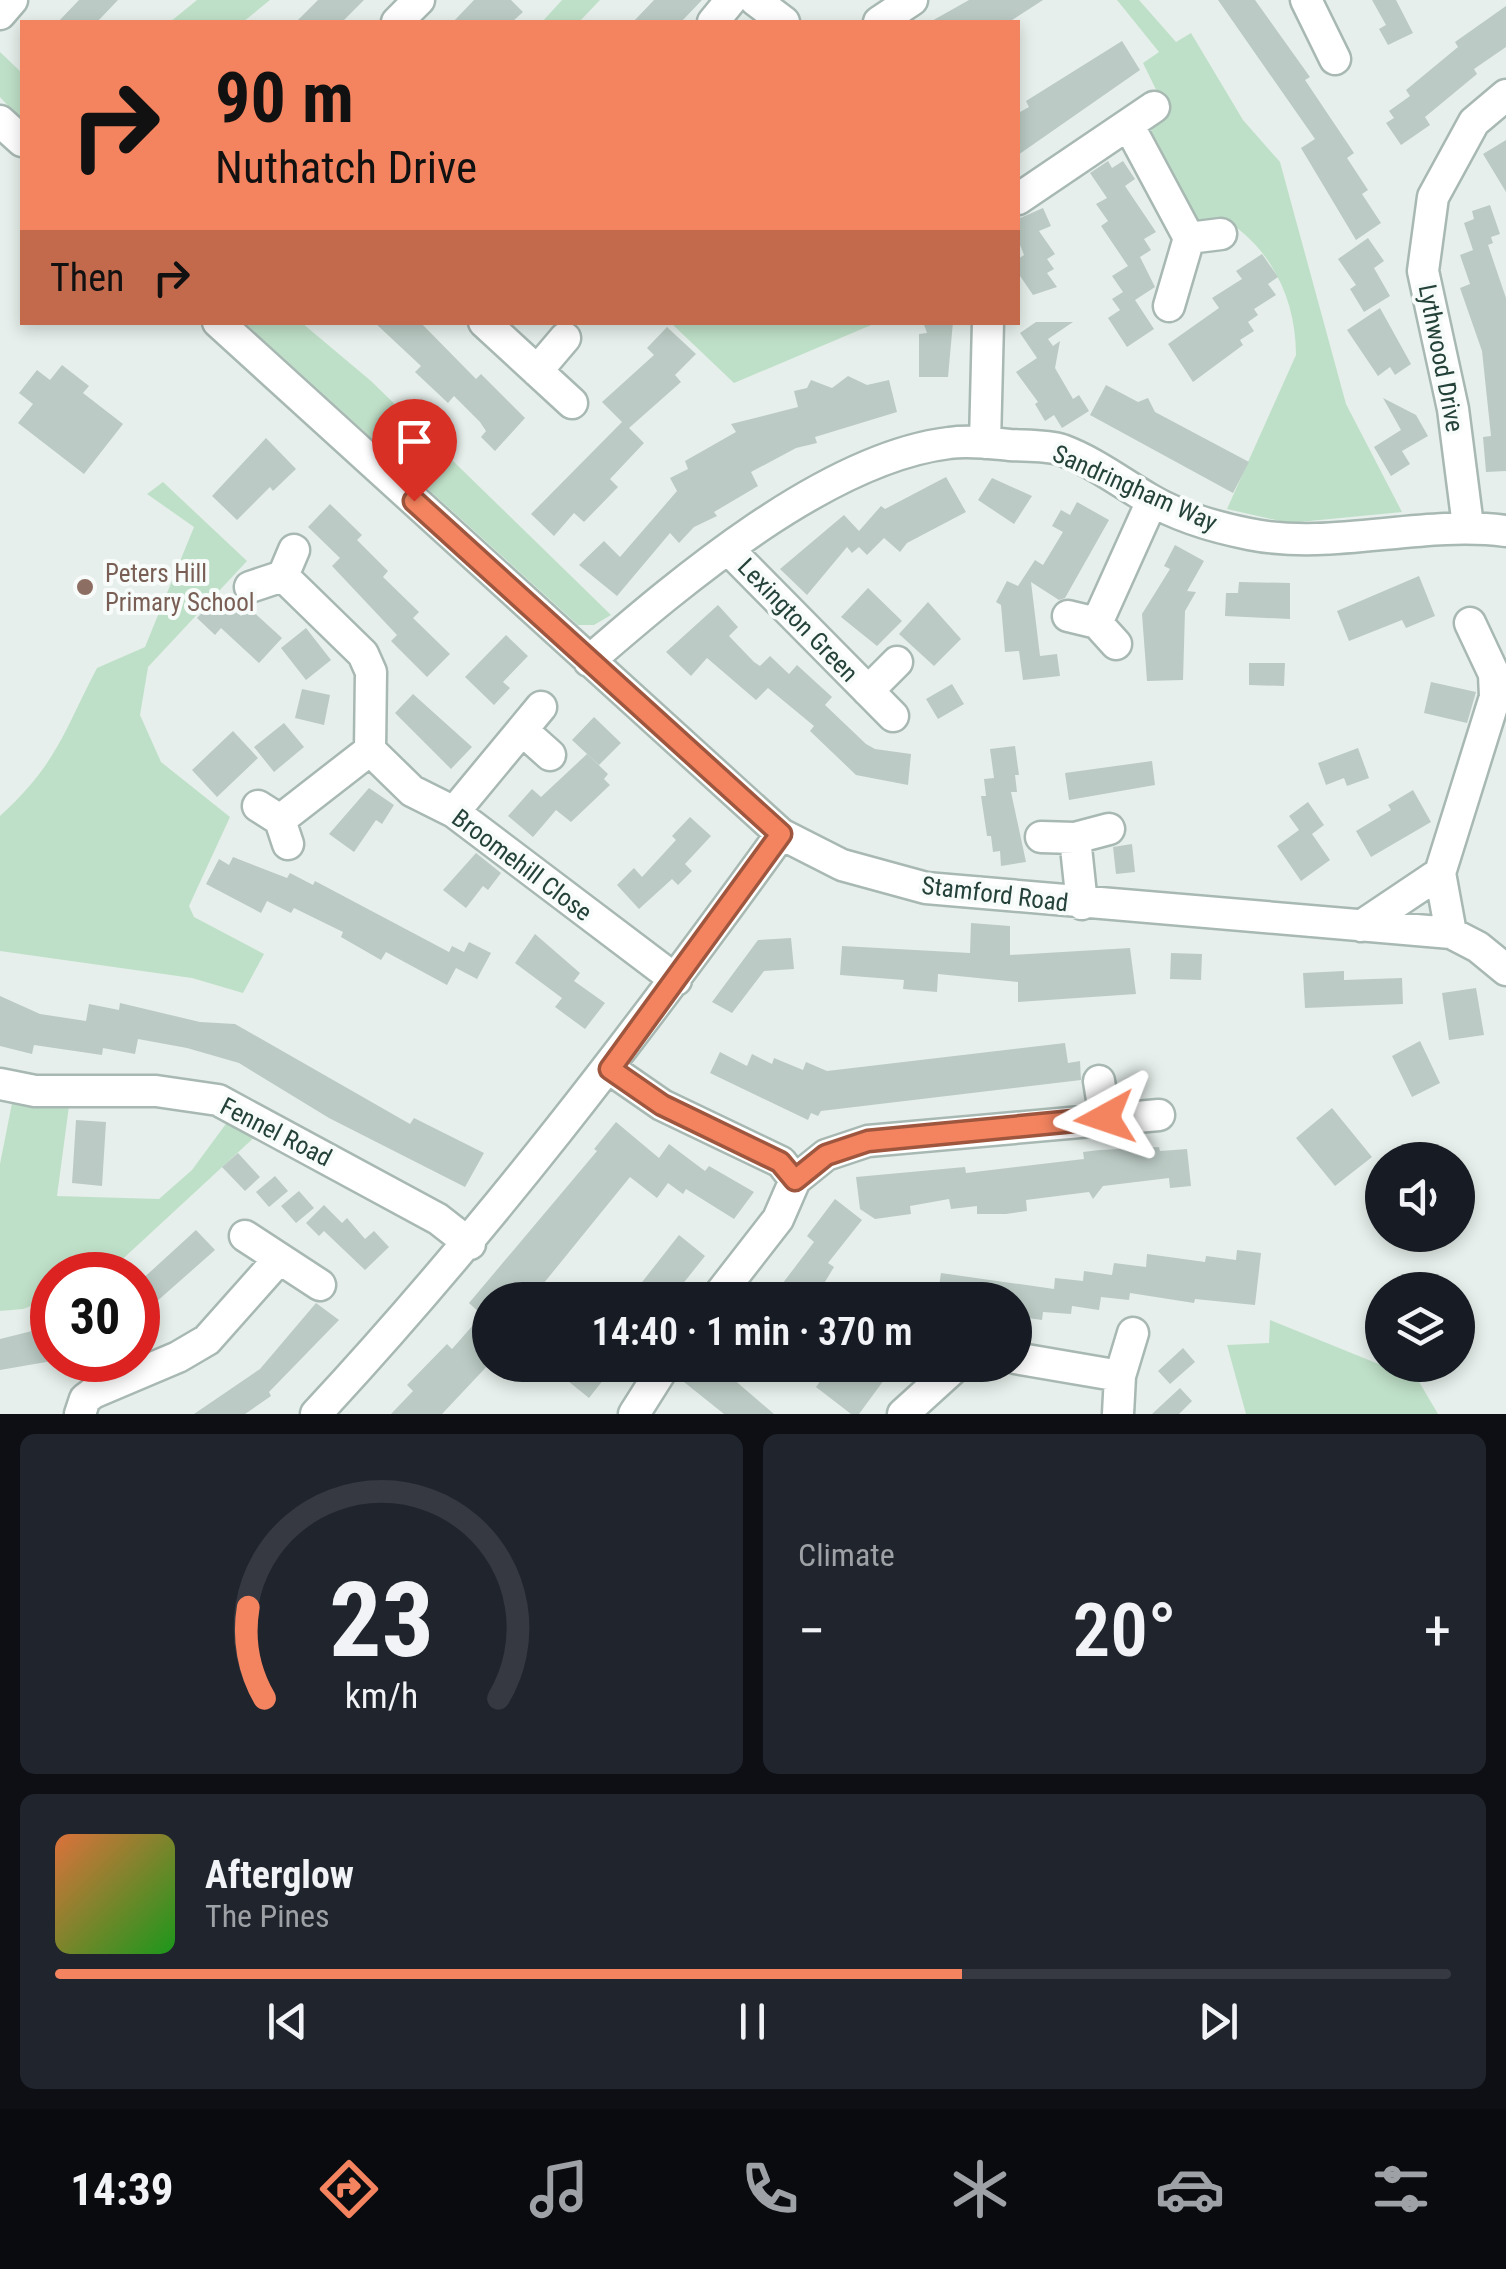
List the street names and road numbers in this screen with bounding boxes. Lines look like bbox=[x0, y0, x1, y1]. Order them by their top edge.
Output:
street label: Lythwood Drive bbox=[1413, 282, 1469, 434]
street label: Sandringham Way bbox=[1048, 439, 1222, 537]
street label: Lexington Green bbox=[732, 552, 864, 688]
street label: Broomehill Close bbox=[446, 803, 598, 927]
street label: Stamford Road bbox=[920, 871, 1070, 917]
street label: Fennel Road bbox=[215, 1092, 337, 1172]

